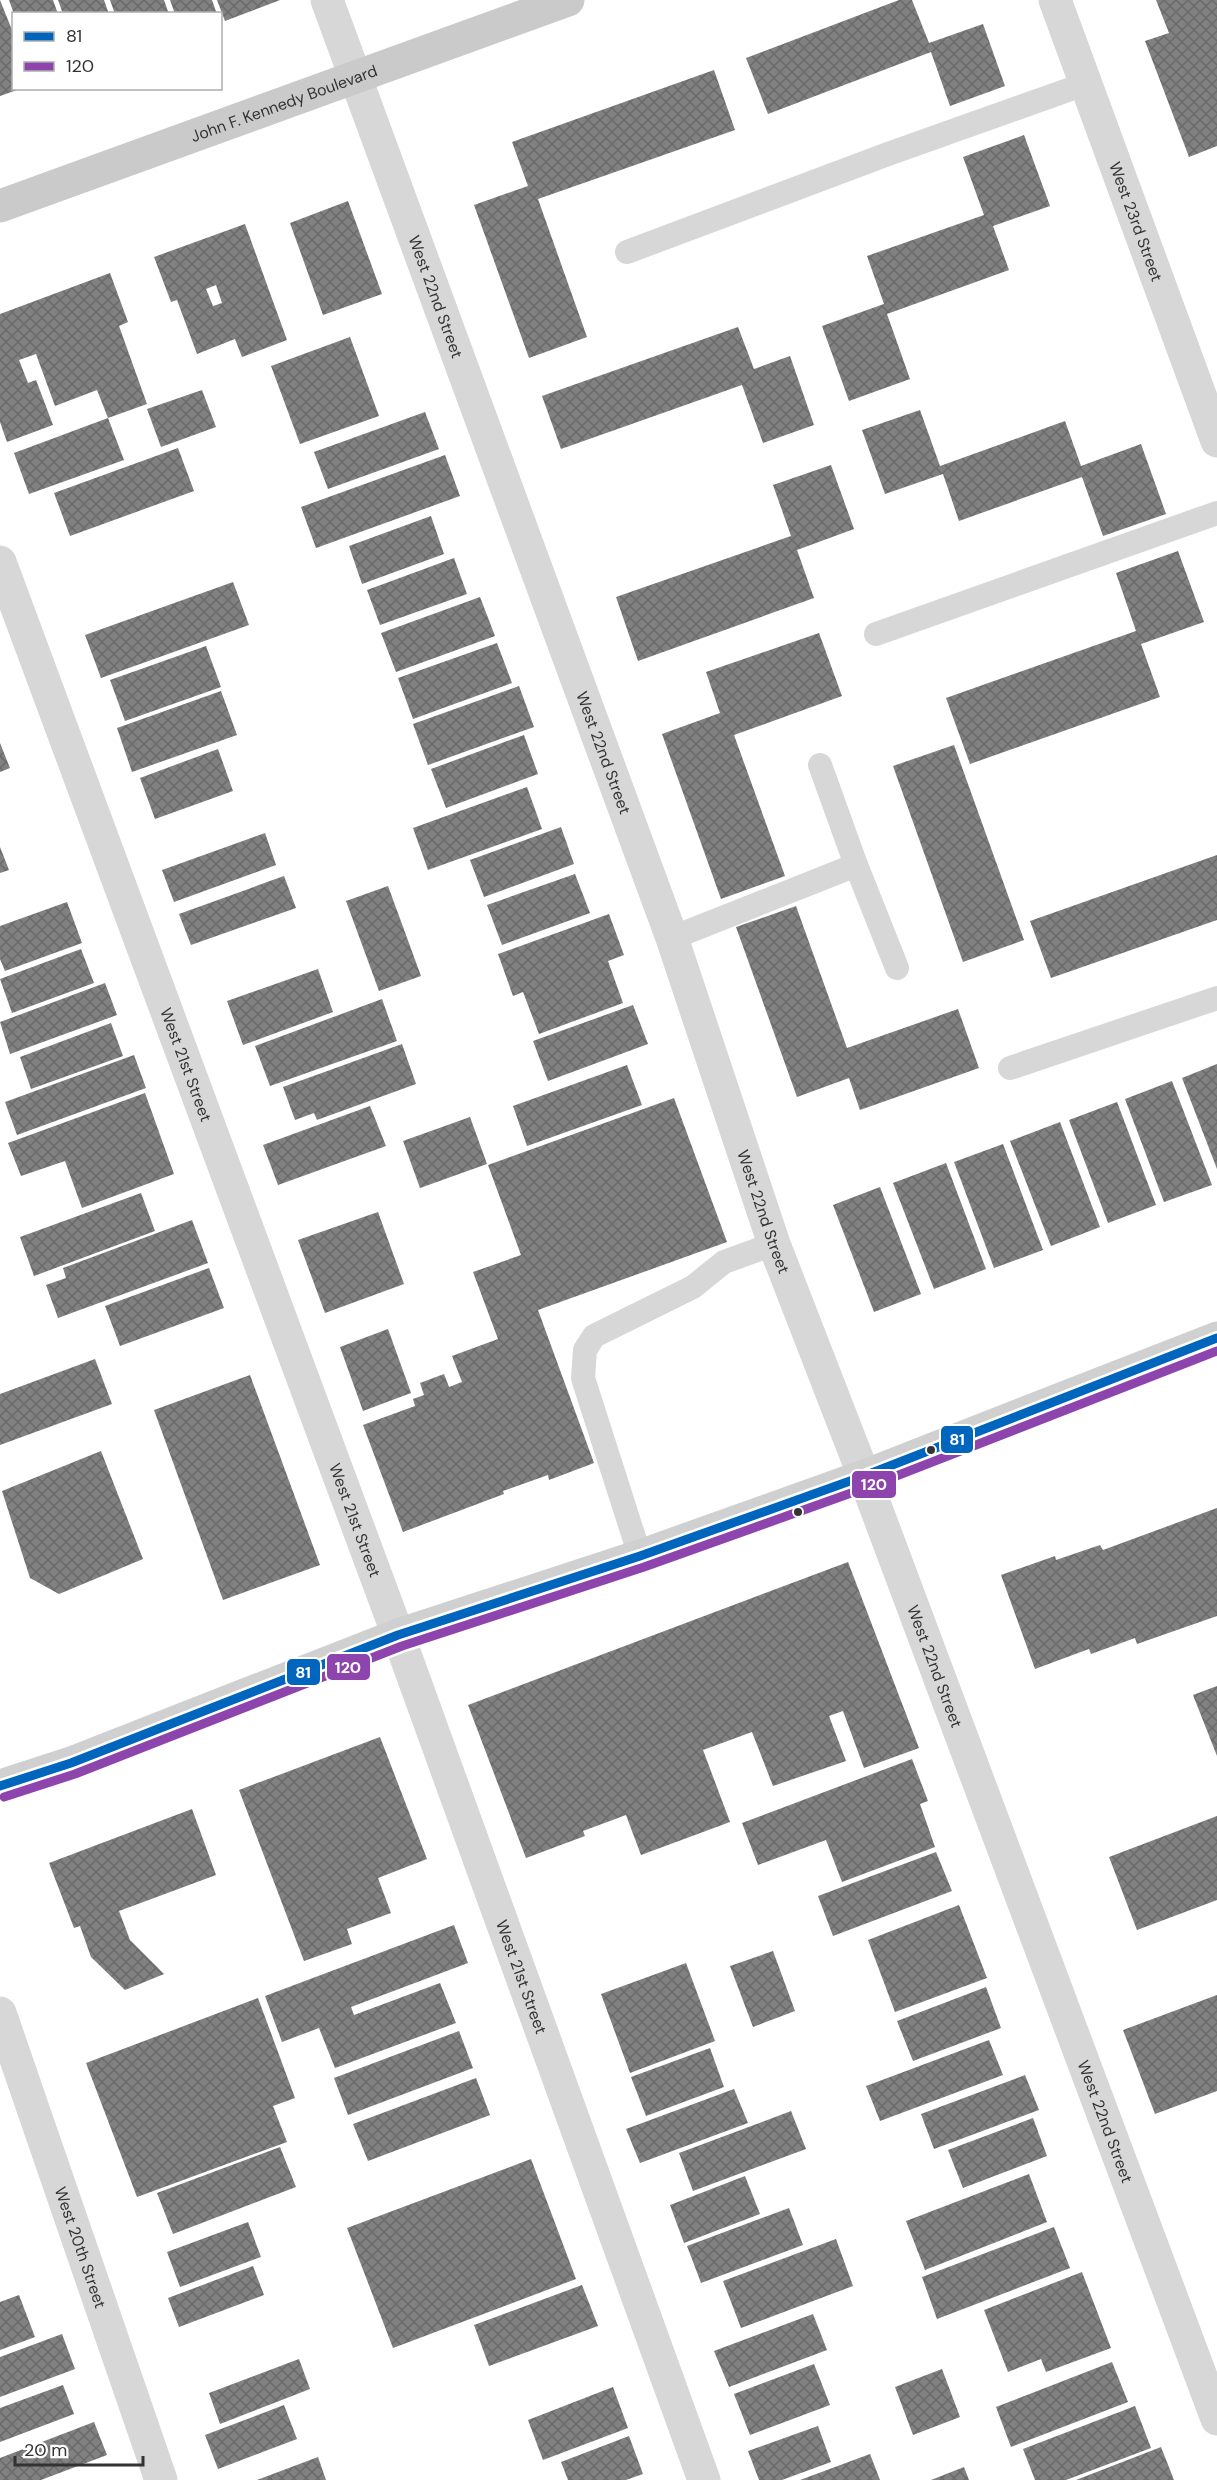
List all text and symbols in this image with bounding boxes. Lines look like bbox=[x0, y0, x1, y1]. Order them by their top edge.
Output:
legend bbox=[12, 12, 222, 90]
text: 81 bbox=[66, 24, 82, 48]
text: 120 bbox=[66, 54, 94, 78]
street label: John F. Kennedy Boulevard bbox=[188, 60, 380, 146]
street label: West 23rd Street bbox=[1105, 159, 1168, 284]
street label: West 22nd Street bbox=[404, 232, 468, 361]
street label: West 22nd Street bbox=[572, 688, 636, 817]
street label: West 21st Street bbox=[156, 1005, 217, 1124]
street label: West 22nd Street bbox=[733, 1147, 795, 1276]
line badge: 81 bbox=[940, 1425, 974, 1454]
text: 81 bbox=[949, 1429, 965, 1450]
unlabelled marker bbox=[925, 1444, 937, 1456]
street label: West 21st Street bbox=[325, 1460, 386, 1580]
line badge: 120 bbox=[851, 1470, 897, 1499]
text: 120 bbox=[861, 1474, 887, 1495]
unlabelled marker bbox=[792, 1506, 804, 1518]
street label: West 22nd Street bbox=[903, 1602, 968, 1731]
line badge: 120 bbox=[326, 1653, 371, 1681]
text: 120 bbox=[335, 1657, 361, 1678]
line badge: 81 bbox=[286, 1658, 321, 1686]
text: 81 bbox=[295, 1662, 311, 1683]
street label: West 21st Street bbox=[492, 1917, 552, 2037]
street label: West 22nd Street bbox=[1073, 2057, 1138, 2186]
street label: West 20th Street bbox=[50, 2184, 111, 2311]
scale bar bbox=[15, 2429, 142, 2467]
text: 20 m bbox=[24, 2438, 67, 2462]

